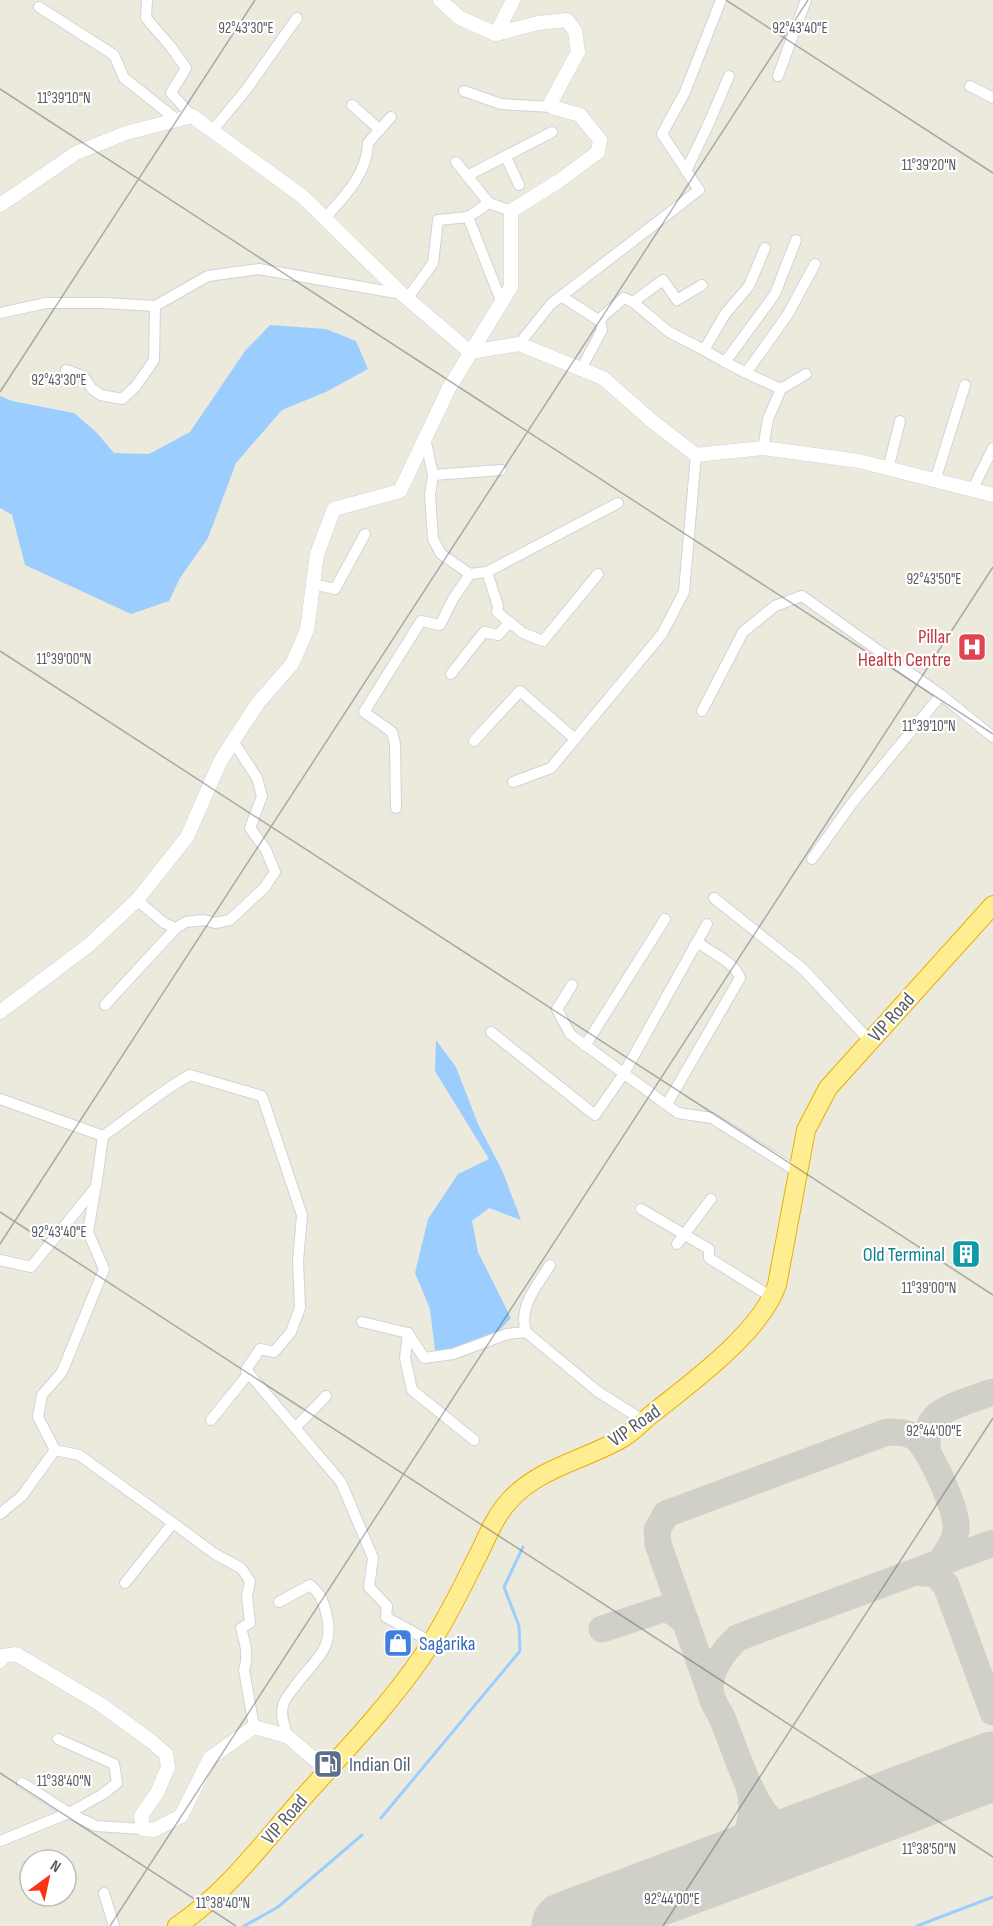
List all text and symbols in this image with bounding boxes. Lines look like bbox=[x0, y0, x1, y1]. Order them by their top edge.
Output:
text: 92°43'30"E bbox=[218, 19, 274, 38]
text: 92°43'40"E bbox=[772, 19, 828, 38]
text: 11°39'10"N bbox=[37, 89, 91, 108]
text: 11°39'20"N bbox=[902, 156, 956, 175]
text: 92°43'30"E bbox=[31, 371, 87, 390]
text: 92°43'50"E bbox=[906, 570, 962, 589]
place label: Pillar Health Centre bbox=[858, 625, 951, 672]
hospital icon: Pillar Health Centre bbox=[956, 631, 988, 663]
text: 11°39'00"N bbox=[37, 650, 92, 669]
text: 11°39'10"N bbox=[902, 717, 956, 736]
street label: VIP Road bbox=[863, 988, 920, 1047]
text: 92°43'40"E bbox=[31, 1223, 87, 1242]
building icon: Old Terminal bbox=[950, 1238, 982, 1270]
place label: Old Terminal bbox=[863, 1243, 945, 1267]
text: 11°39'00"N bbox=[902, 1279, 957, 1298]
street label: VIP Road bbox=[604, 1399, 665, 1452]
text: 92°44'00"E bbox=[906, 1422, 962, 1441]
shop icon: Sagarika bbox=[382, 1627, 414, 1659]
place label: Sagarika bbox=[419, 1632, 475, 1656]
fuel station icon: Indian Oil bbox=[312, 1748, 344, 1780]
place label: Indian Oil bbox=[349, 1753, 410, 1777]
text: 11°38'40"N bbox=[37, 1772, 91, 1791]
street label: VIP Road bbox=[257, 1790, 313, 1849]
text: 11°38'50"N bbox=[902, 1840, 956, 1859]
north arrow bbox=[18, 1848, 78, 1908]
text: N bbox=[47, 1856, 64, 1877]
text: 92°44'00"E bbox=[644, 1890, 700, 1909]
text: 11°38'40"N bbox=[196, 1894, 250, 1913]

